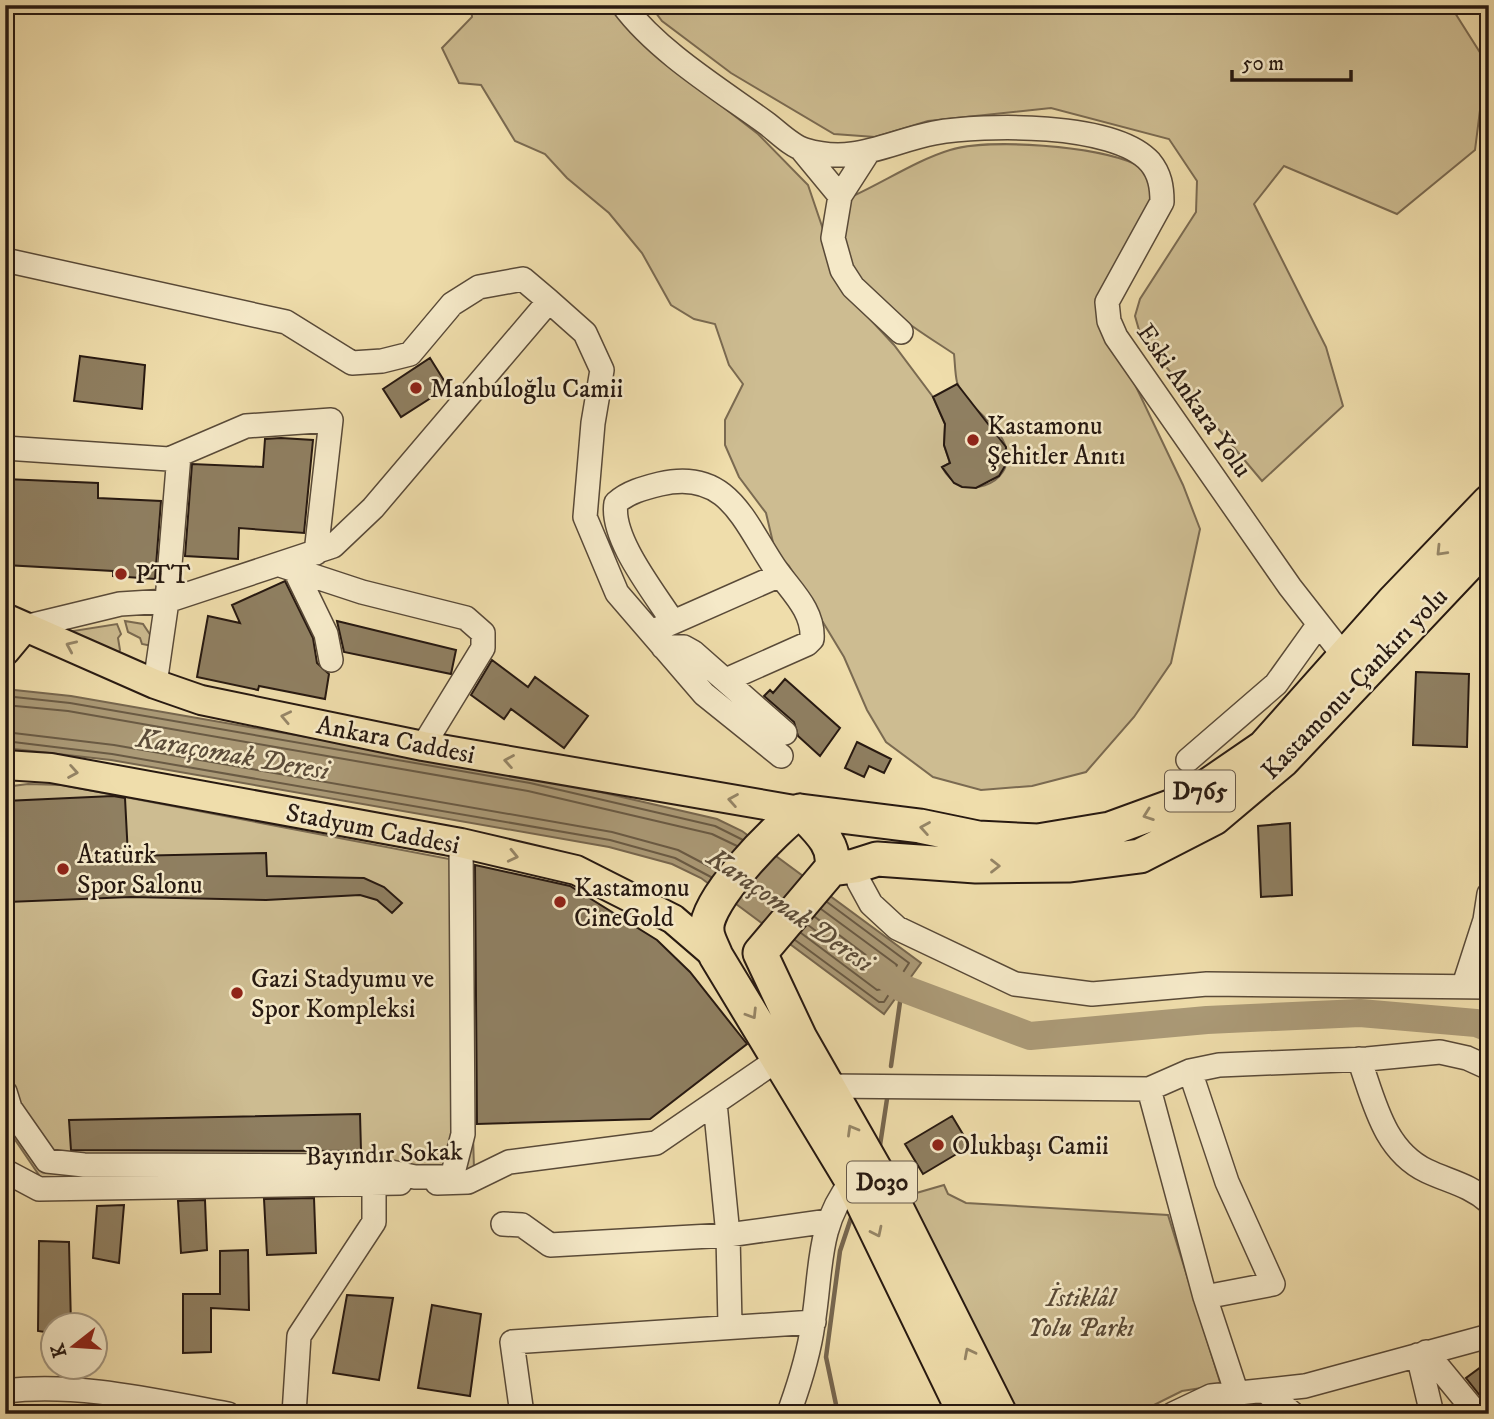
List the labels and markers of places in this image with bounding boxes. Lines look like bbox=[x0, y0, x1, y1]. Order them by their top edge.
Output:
place label: Manbuloğlu Camii bbox=[430, 373, 623, 406]
marker: Manbuloğlu Camii bbox=[408, 380, 424, 396]
place label: Kastamonu Şehitler Anıtı bbox=[987, 410, 1126, 473]
marker: Kastamonu Şehitler Anıtı bbox=[965, 432, 981, 448]
place label: PTT bbox=[135, 559, 191, 592]
marker: PTT bbox=[113, 566, 129, 582]
place label: Atatürk Spor Salonu bbox=[77, 839, 203, 902]
marker: Atatürk Spor Salonu bbox=[55, 861, 71, 877]
place label: Kastamonu CineGold bbox=[574, 872, 689, 935]
marker: Kastamonu CineGold bbox=[552, 894, 568, 910]
place label: Gazi Stadyumu ve Spor Kompleksi bbox=[251, 963, 434, 1026]
marker: Gazi Stadyumu ve Spor Kompleksi bbox=[229, 985, 245, 1001]
place label: Olukbaşı Camii bbox=[952, 1130, 1109, 1163]
marker: Olukbaşı Camii bbox=[930, 1137, 946, 1153]

